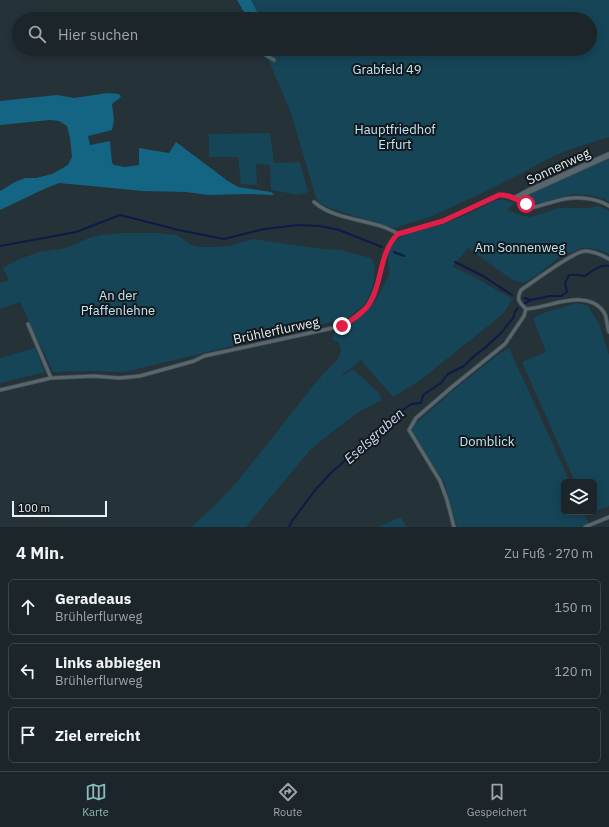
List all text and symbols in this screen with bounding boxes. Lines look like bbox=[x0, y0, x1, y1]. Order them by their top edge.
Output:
search box bbox=[12, 12, 597, 56]
icon: search bbox=[26, 23, 48, 45]
text: Hier suchen bbox=[58, 25, 138, 44]
park label: Grabfeld 49 bbox=[352, 61, 422, 78]
park label: Hauptfriedhof Erfurt bbox=[354, 121, 436, 153]
street label: Sonnenweg bbox=[524, 144, 593, 189]
route start bbox=[517, 195, 535, 213]
park label: Am Sonnenweg bbox=[475, 239, 565, 256]
park label: An der Pfaffenlehne bbox=[81, 287, 155, 319]
street label: Brühlerflurweg bbox=[232, 313, 321, 348]
route end bbox=[333, 317, 351, 335]
water label: Eselsgraben bbox=[340, 404, 408, 468]
park label: Domblick bbox=[459, 433, 515, 450]
map controls bbox=[561, 479, 597, 515]
button: layers bbox=[561, 479, 597, 515]
scale bar bbox=[12, 499, 107, 518]
text: 100 m bbox=[18, 501, 50, 515]
text: 4 Min. bbox=[16, 542, 64, 564]
text: Zu Fuß · 270 m bbox=[504, 545, 593, 562]
text: Geradeaus bbox=[55, 589, 131, 608]
icon: ahead bbox=[17, 596, 39, 618]
text: 150 m bbox=[554, 599, 592, 616]
text: Brühlerflurweg bbox=[55, 608, 142, 625]
text: Links abbiegen bbox=[55, 653, 161, 672]
icon: left bbox=[17, 660, 39, 682]
text: 120 m bbox=[554, 663, 592, 680]
text: Brühlerflurweg bbox=[55, 672, 142, 689]
icon: arrive bbox=[17, 724, 39, 746]
text: Ziel erreicht bbox=[55, 726, 141, 745]
tab: Karte bbox=[82, 781, 109, 819]
tab: Route bbox=[273, 781, 302, 819]
tab: Gespeichert bbox=[467, 781, 527, 819]

